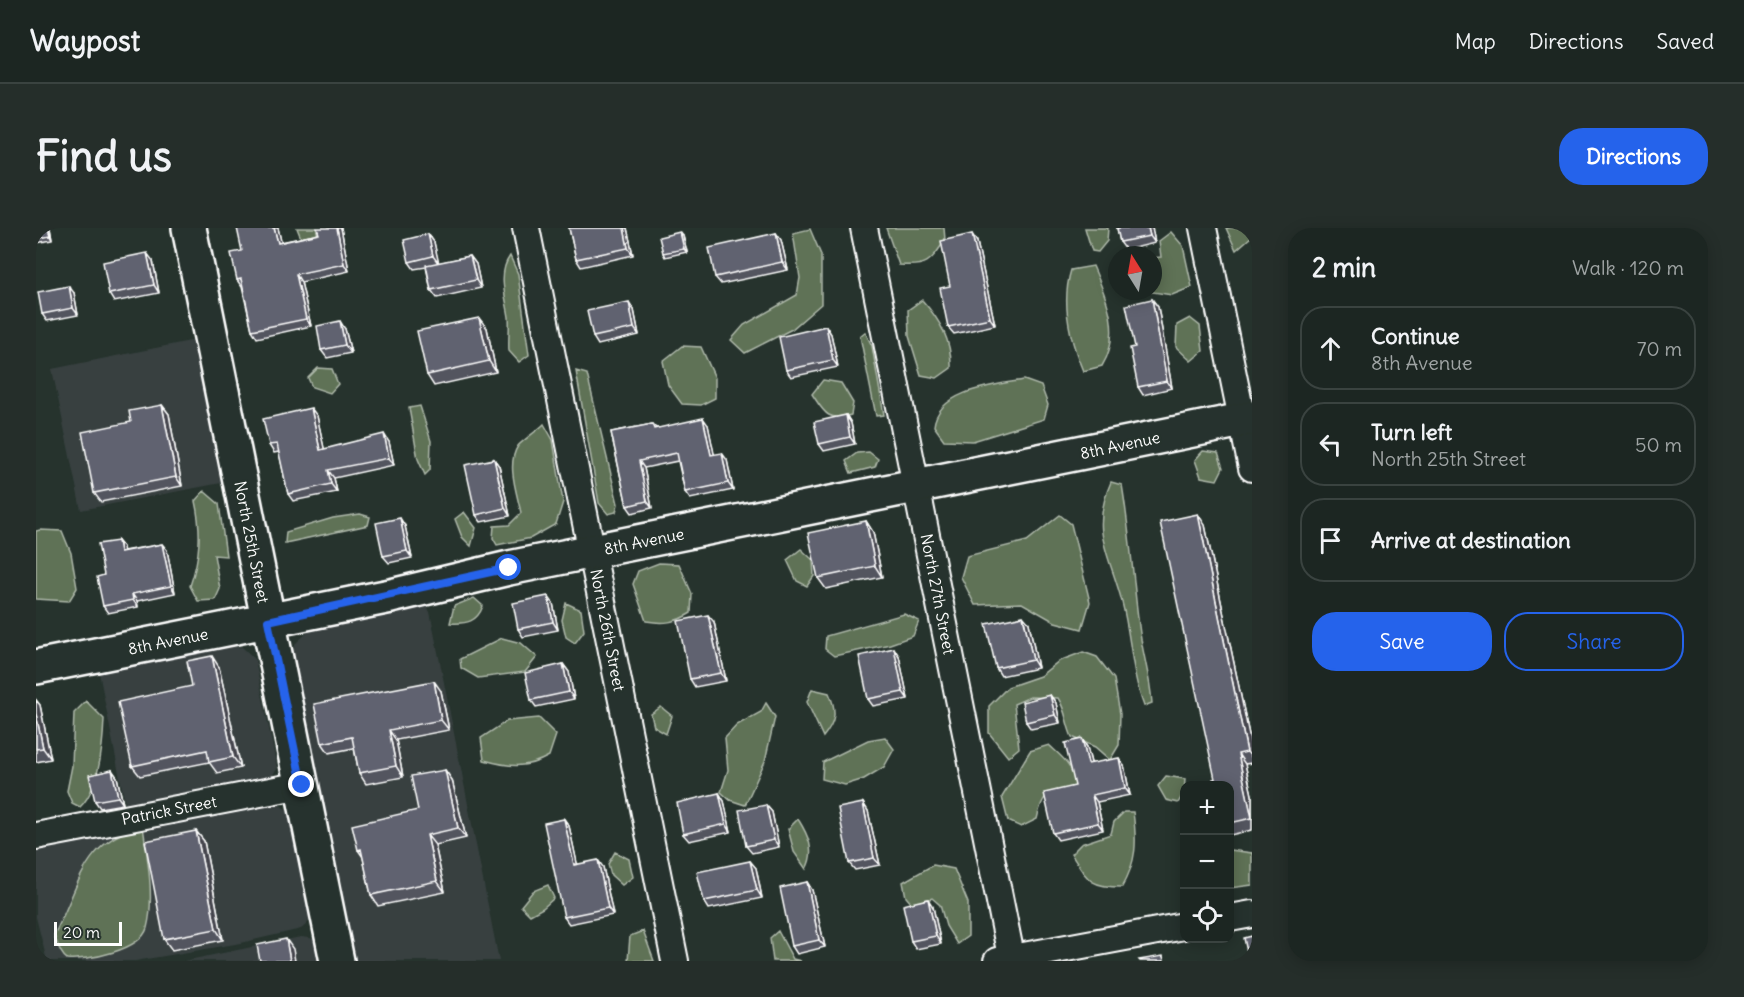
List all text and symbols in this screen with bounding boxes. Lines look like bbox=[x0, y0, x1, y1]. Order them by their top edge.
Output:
text: Waypost bbox=[30, 23, 140, 59]
text: Map bbox=[1455, 28, 1496, 55]
text: Directions bbox=[1529, 28, 1623, 55]
text: Saved bbox=[1656, 28, 1714, 55]
button: Directions bbox=[1559, 128, 1708, 185]
text: Find us bbox=[36, 130, 172, 182]
north arrow bbox=[1108, 246, 1162, 300]
text: 2 min bbox=[1312, 251, 1376, 284]
text: Walk · 120 m bbox=[1572, 255, 1684, 280]
text: Continue bbox=[1371, 322, 1460, 350]
icon: ahead bbox=[1314, 332, 1347, 365]
text: 70 m bbox=[1637, 336, 1682, 361]
text: 8th Avenue bbox=[1371, 350, 1473, 375]
text: Turn left bbox=[1371, 418, 1452, 446]
street label: 8th Avenue bbox=[1078, 427, 1162, 463]
icon: left bbox=[1314, 428, 1347, 461]
text: 50 m bbox=[1635, 432, 1682, 457]
text: North 25th Street bbox=[1371, 446, 1526, 471]
street label: North 25th Street bbox=[230, 479, 274, 605]
street label: 8th Avenue bbox=[602, 523, 686, 559]
icon: arrive bbox=[1314, 524, 1347, 557]
text: Arrive at destination bbox=[1371, 526, 1571, 554]
street label: North 27th Street bbox=[916, 532, 960, 657]
route start bbox=[495, 554, 521, 580]
street label: North 26th Street bbox=[586, 567, 630, 693]
button: Save bbox=[1312, 612, 1492, 671]
button: Share bbox=[1504, 612, 1684, 671]
street label: 8th Avenue bbox=[126, 623, 210, 659]
route end bbox=[288, 771, 314, 797]
map controls bbox=[1180, 781, 1234, 943]
button: + bbox=[1180, 781, 1234, 835]
street label: Patrick Street bbox=[120, 791, 219, 829]
button: − bbox=[1180, 835, 1234, 889]
button: locate bbox=[1180, 889, 1234, 943]
scale bar bbox=[54, 919, 122, 946]
text: 20 m bbox=[63, 922, 100, 942]

